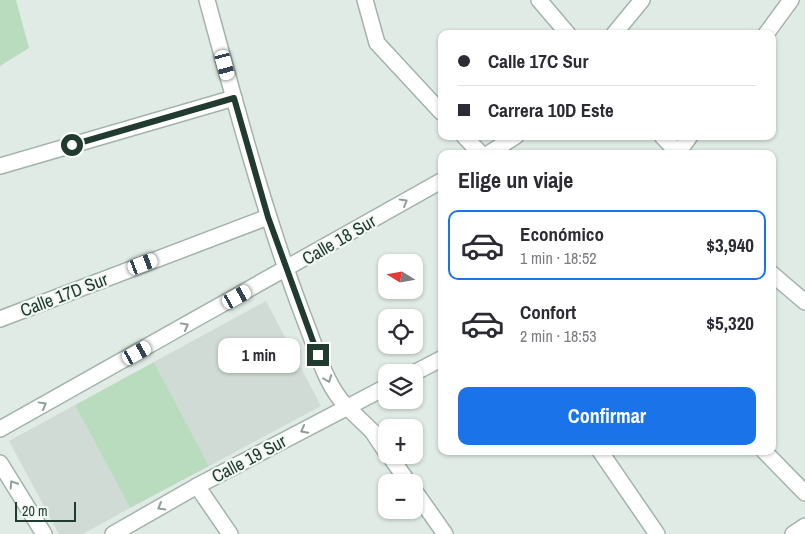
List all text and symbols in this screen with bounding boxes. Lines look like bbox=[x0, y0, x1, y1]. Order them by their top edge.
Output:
text: Calle 17C Sur bbox=[488, 48, 588, 74]
car bbox=[213, 49, 236, 81]
text: Carrera 10D Este bbox=[488, 97, 614, 123]
route start bbox=[61, 134, 83, 156]
text: Elige un viaje bbox=[458, 165, 573, 195]
one-way arrow bbox=[398, 199, 407, 209]
street label: Calle 18 Sur bbox=[297, 208, 380, 271]
text: Económico bbox=[520, 221, 604, 247]
icon: car bbox=[460, 223, 505, 268]
text: $3,940 bbox=[706, 232, 754, 258]
text: 1 min · 18:52 bbox=[520, 247, 597, 269]
car bbox=[126, 252, 159, 276]
north arrow bbox=[378, 254, 422, 299]
map controls bbox=[378, 254, 423, 519]
street label: Calle 17D Sur bbox=[16, 266, 111, 323]
car bbox=[220, 283, 253, 311]
text: Confort bbox=[520, 299, 576, 325]
icon: car bbox=[460, 301, 505, 346]
button: locate bbox=[378, 309, 423, 354]
text: $5,320 bbox=[706, 310, 754, 336]
one-way arrow bbox=[179, 323, 188, 333]
text: 2 min · 18:53 bbox=[520, 325, 597, 347]
callout: 1 min bbox=[218, 338, 300, 372]
car bbox=[120, 339, 153, 367]
text: 1 min bbox=[242, 344, 276, 366]
route end bbox=[307, 344, 329, 366]
button: layers bbox=[378, 364, 423, 409]
one-way arrow bbox=[322, 375, 332, 383]
button: Confirmar bbox=[458, 387, 756, 445]
one-way arrow bbox=[37, 402, 46, 412]
button: + bbox=[378, 419, 423, 464]
one-way arrow bbox=[300, 424, 309, 434]
street label: Calle 19 Sur bbox=[207, 428, 291, 489]
button: − bbox=[378, 474, 423, 519]
one-way arrow bbox=[10, 480, 19, 489]
scale bar bbox=[15, 499, 76, 522]
one-way arrow bbox=[157, 500, 166, 510]
text: 20 m bbox=[22, 502, 48, 520]

